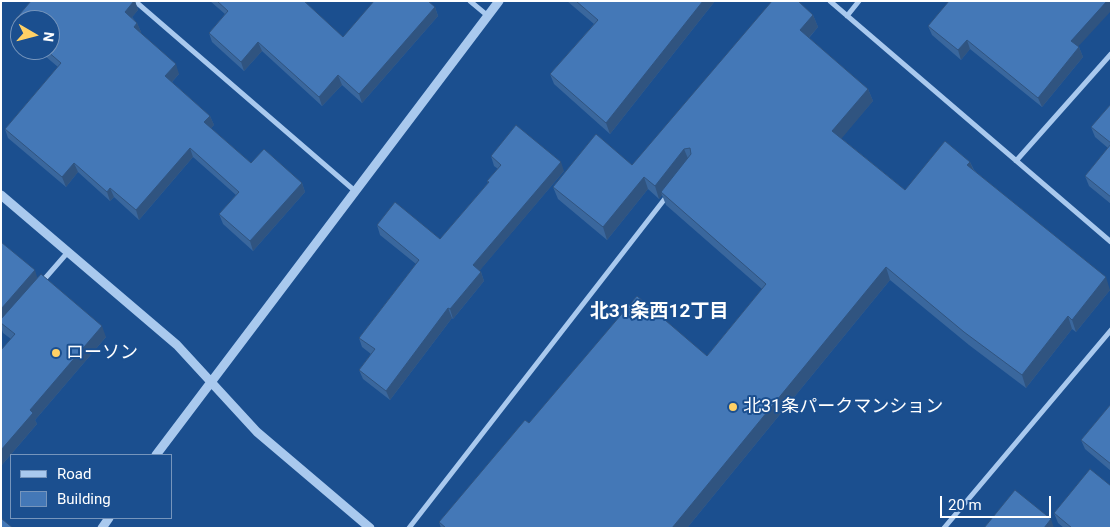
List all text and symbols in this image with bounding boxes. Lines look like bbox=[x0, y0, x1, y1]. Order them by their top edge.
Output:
north arrow bbox=[10, 10, 60, 60]
text: N bbox=[40, 31, 57, 43]
district label: 北31条西12丁目 bbox=[590, 301, 728, 323]
place label: ローソン bbox=[66, 342, 138, 364]
marker: ローソン bbox=[50, 347, 62, 359]
place label: 北31条パークマンション bbox=[743, 396, 943, 418]
marker: 北31条パークマンション bbox=[727, 401, 739, 413]
legend bbox=[10, 454, 172, 519]
text: Road bbox=[57, 465, 91, 483]
scale bar bbox=[942, 486, 1053, 518]
text: Building bbox=[57, 490, 111, 508]
text: 20 m bbox=[948, 496, 982, 514]

